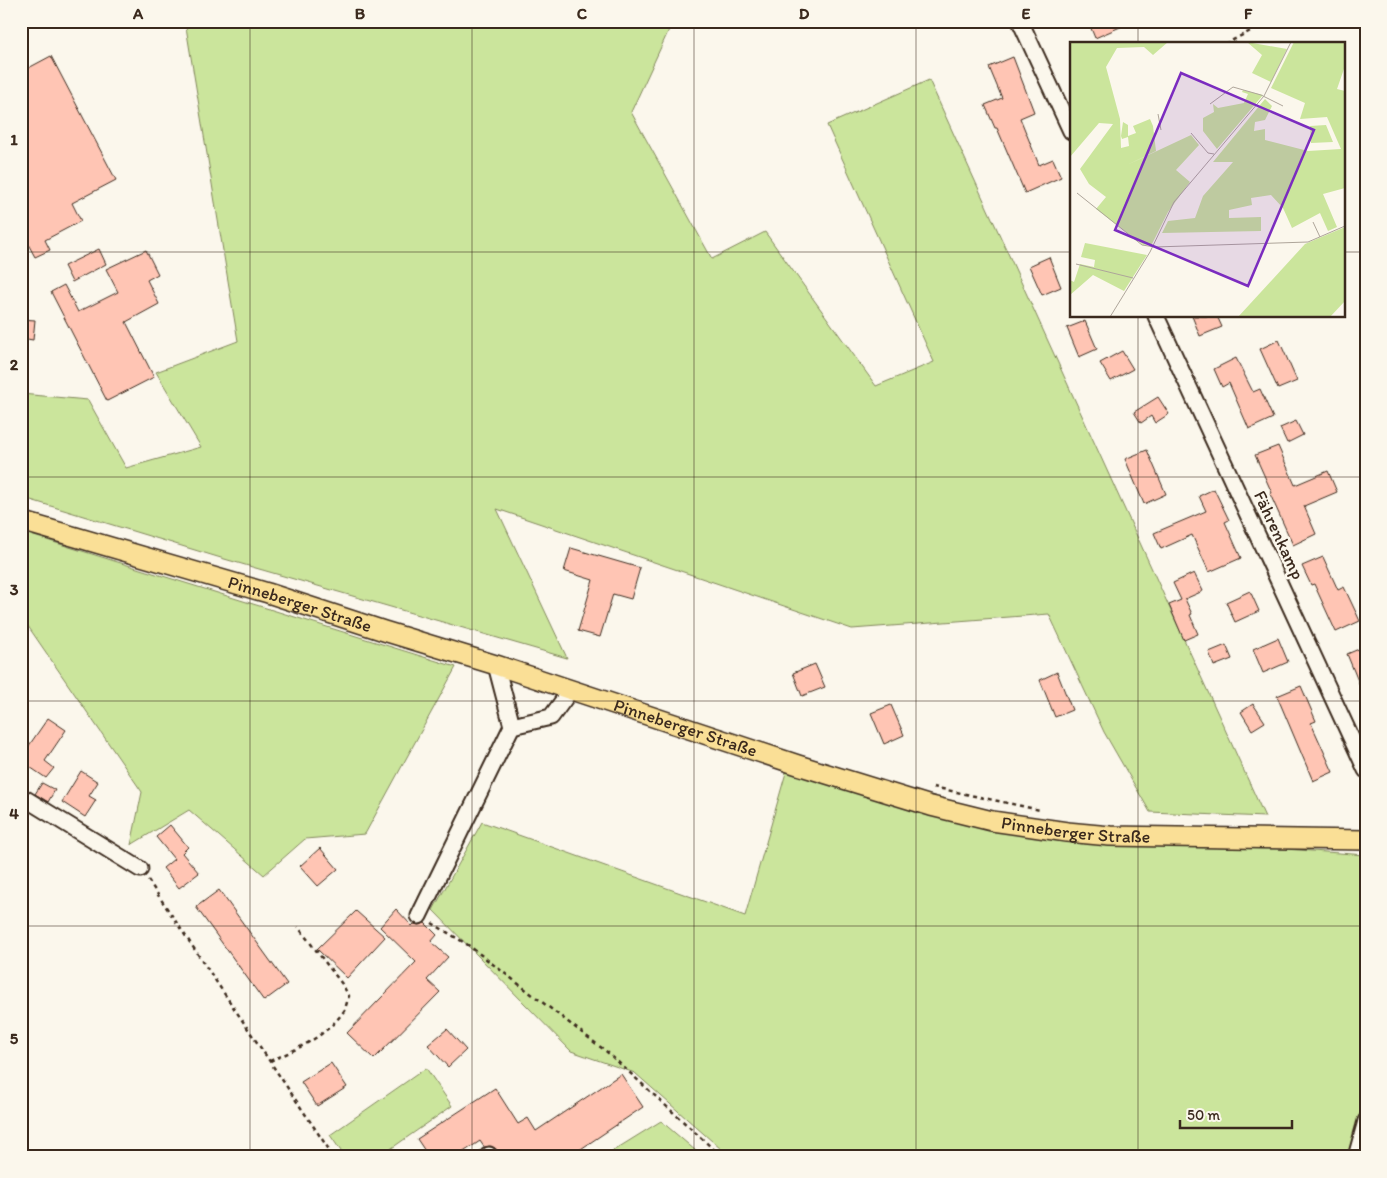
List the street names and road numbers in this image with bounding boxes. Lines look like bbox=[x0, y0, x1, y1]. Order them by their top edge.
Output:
street label: Fährenkamp bbox=[1249, 487, 1309, 583]
street label: Pinneberger Straße bbox=[225, 571, 375, 637]
street label: Pinneberger Straße bbox=[611, 694, 760, 762]
street label: Pinneberger Straße bbox=[1000, 812, 1151, 848]

